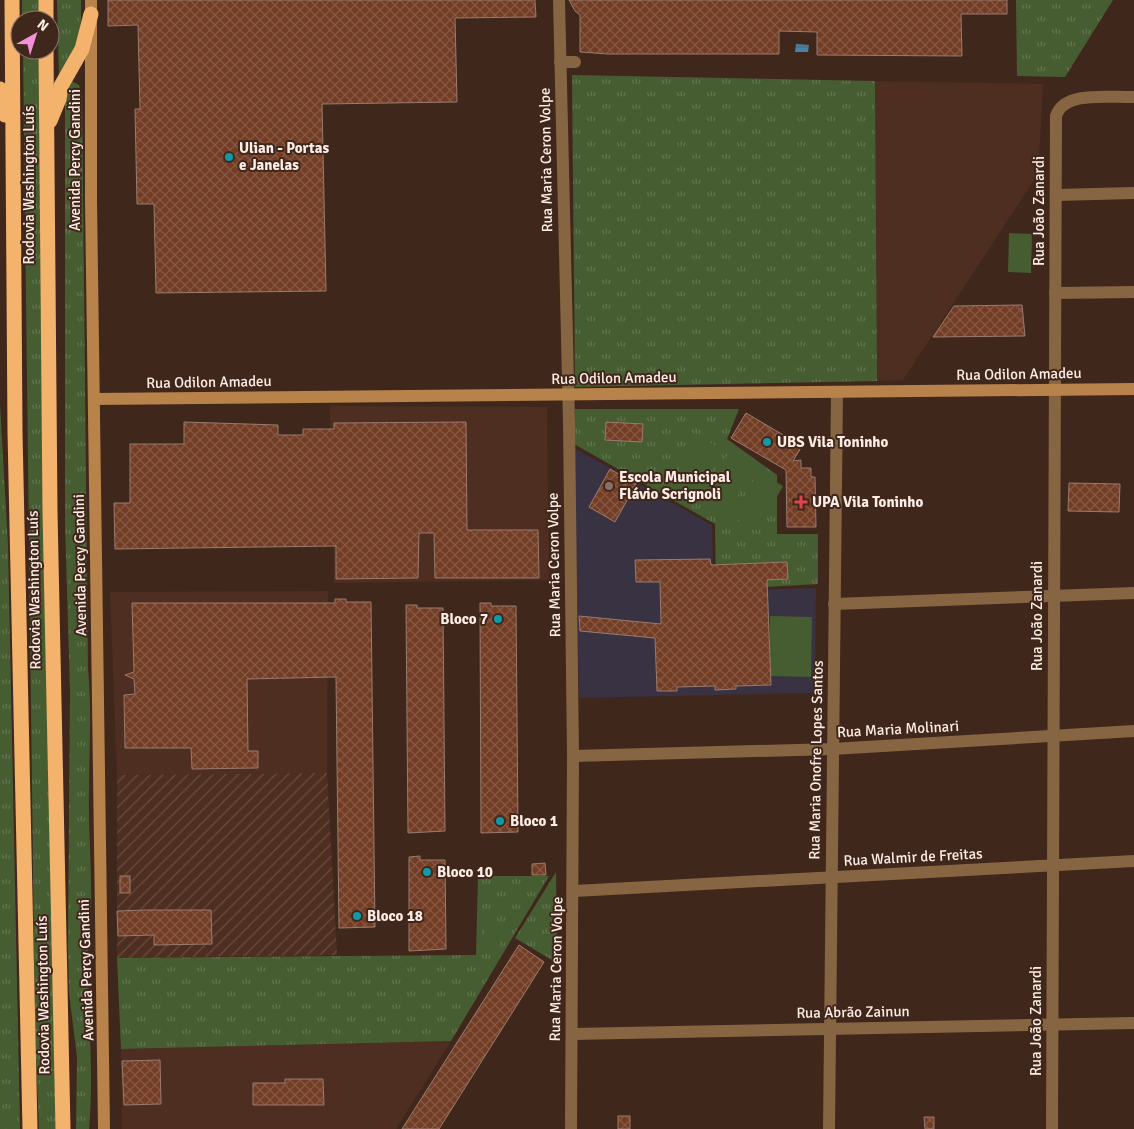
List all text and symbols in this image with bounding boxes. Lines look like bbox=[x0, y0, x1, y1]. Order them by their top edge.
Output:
north arrow bbox=[10, 10, 60, 60]
text: N bbox=[34, 16, 52, 35]
street label: Rua Maria Ceron Volpe bbox=[536, 87, 556, 233]
street label: Avenida Percy Gandini bbox=[66, 89, 84, 231]
street label: Rodovia Washington Luís bbox=[20, 105, 38, 265]
place label: Ulian - Portas e Janelas bbox=[239, 139, 329, 174]
marker: Ulian - Portas e Janelas bbox=[223, 151, 235, 163]
street label: Rua João Zanardi bbox=[1030, 156, 1048, 266]
street label: Rua Odilon Amadeu bbox=[956, 364, 1082, 384]
street label: Rua Odilon Amadeu bbox=[551, 368, 677, 388]
street label: Rua Odilon Amadeu bbox=[146, 372, 272, 392]
place label: UBS Vila Toninho bbox=[777, 433, 888, 451]
marker: UBS Vila Toninho bbox=[761, 436, 773, 448]
place label: Escola Municipal Flávio Scrignoli bbox=[619, 468, 731, 503]
marker: Escola Municipal Flávio Scrignoli bbox=[603, 480, 615, 492]
street label: Rua Maria Ceron Volpe bbox=[544, 492, 564, 638]
place label: UPA Vila Toninho bbox=[812, 493, 923, 511]
street label: Avenida Percy Gandini bbox=[70, 494, 90, 636]
marker: UPA Vila Toninho bbox=[794, 495, 808, 509]
street label: Rodovia Washington Luís bbox=[24, 510, 44, 670]
street label: Rua João Zanardi bbox=[1028, 561, 1046, 671]
place label: Bloco 7 bbox=[440, 610, 488, 628]
marker: Bloco 7 bbox=[492, 613, 504, 625]
street label: Rua Maria Onofre Lopes Santos bbox=[805, 660, 827, 860]
street label: Rua Maria Molinari bbox=[837, 717, 959, 741]
place label: Bloco 1 bbox=[510, 812, 558, 830]
marker: Bloco 1 bbox=[494, 815, 506, 827]
street label: Rua Walmir de Freitas bbox=[843, 844, 983, 870]
place label: Bloco 10 bbox=[437, 863, 493, 881]
marker: Bloco 10 bbox=[421, 866, 433, 878]
street label: Rua Maria Ceron Volpe bbox=[546, 896, 566, 1042]
street label: Avenida Percy Gandini bbox=[75, 899, 97, 1041]
place label: Bloco 18 bbox=[367, 907, 423, 925]
marker: Bloco 18 bbox=[351, 910, 363, 922]
street label: Rodovia Washington Luís bbox=[33, 915, 53, 1075]
street label: Rua João Zanardi bbox=[1027, 966, 1045, 1076]
street label: Rua Abrão Zainun bbox=[796, 1002, 910, 1022]

